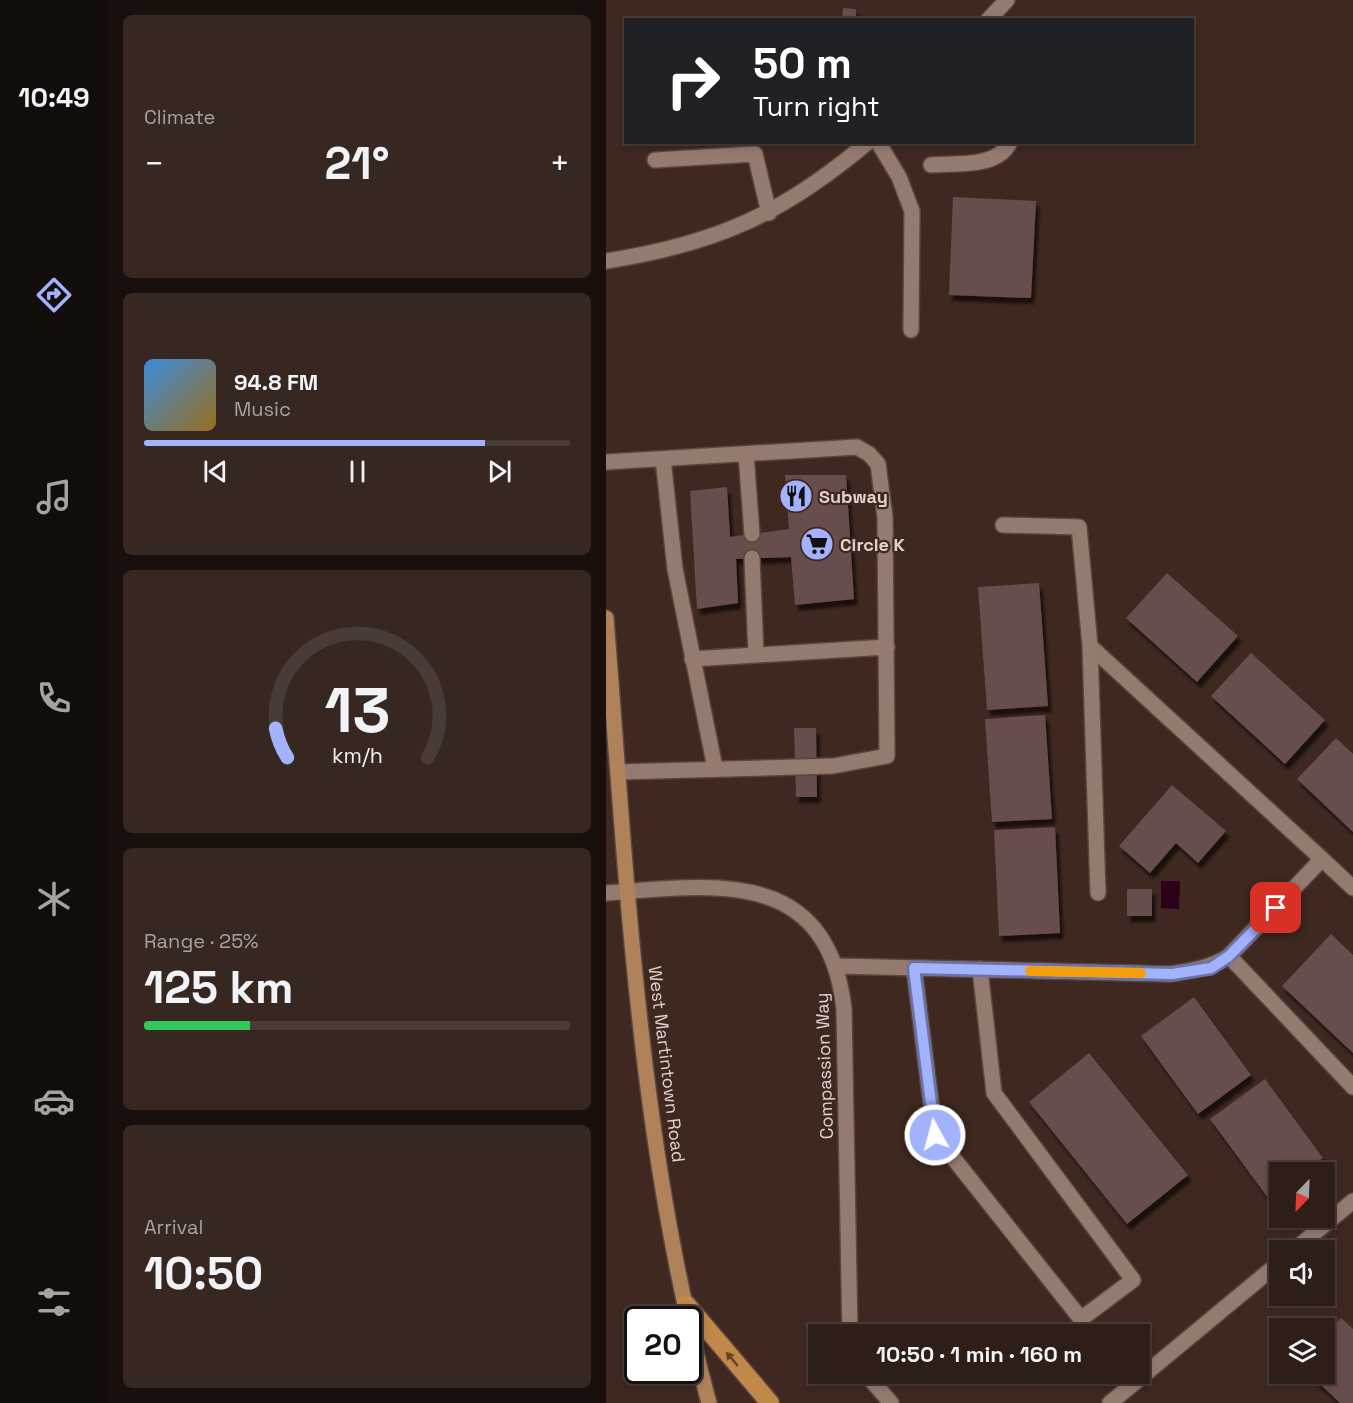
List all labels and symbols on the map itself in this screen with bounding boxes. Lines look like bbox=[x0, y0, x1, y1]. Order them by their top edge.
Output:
restaurant icon: Subway bbox=[778, 478, 814, 514]
place label: Subway bbox=[819, 485, 888, 508]
supermarket icon: Circle K bbox=[799, 526, 835, 562]
place label: Circle K bbox=[840, 533, 905, 556]
pin bbox=[1250, 882, 1301, 933]
street label: West Martintown Road bbox=[644, 964, 690, 1164]
street label: Compassion Way bbox=[810, 992, 838, 1140]
position arrow bbox=[903, 1103, 967, 1167]
north arrow bbox=[1269, 1162, 1335, 1228]
speed limit sign: 20 bbox=[624, 1306, 702, 1384]
one-way arrow bbox=[725, 1351, 738, 1367]

